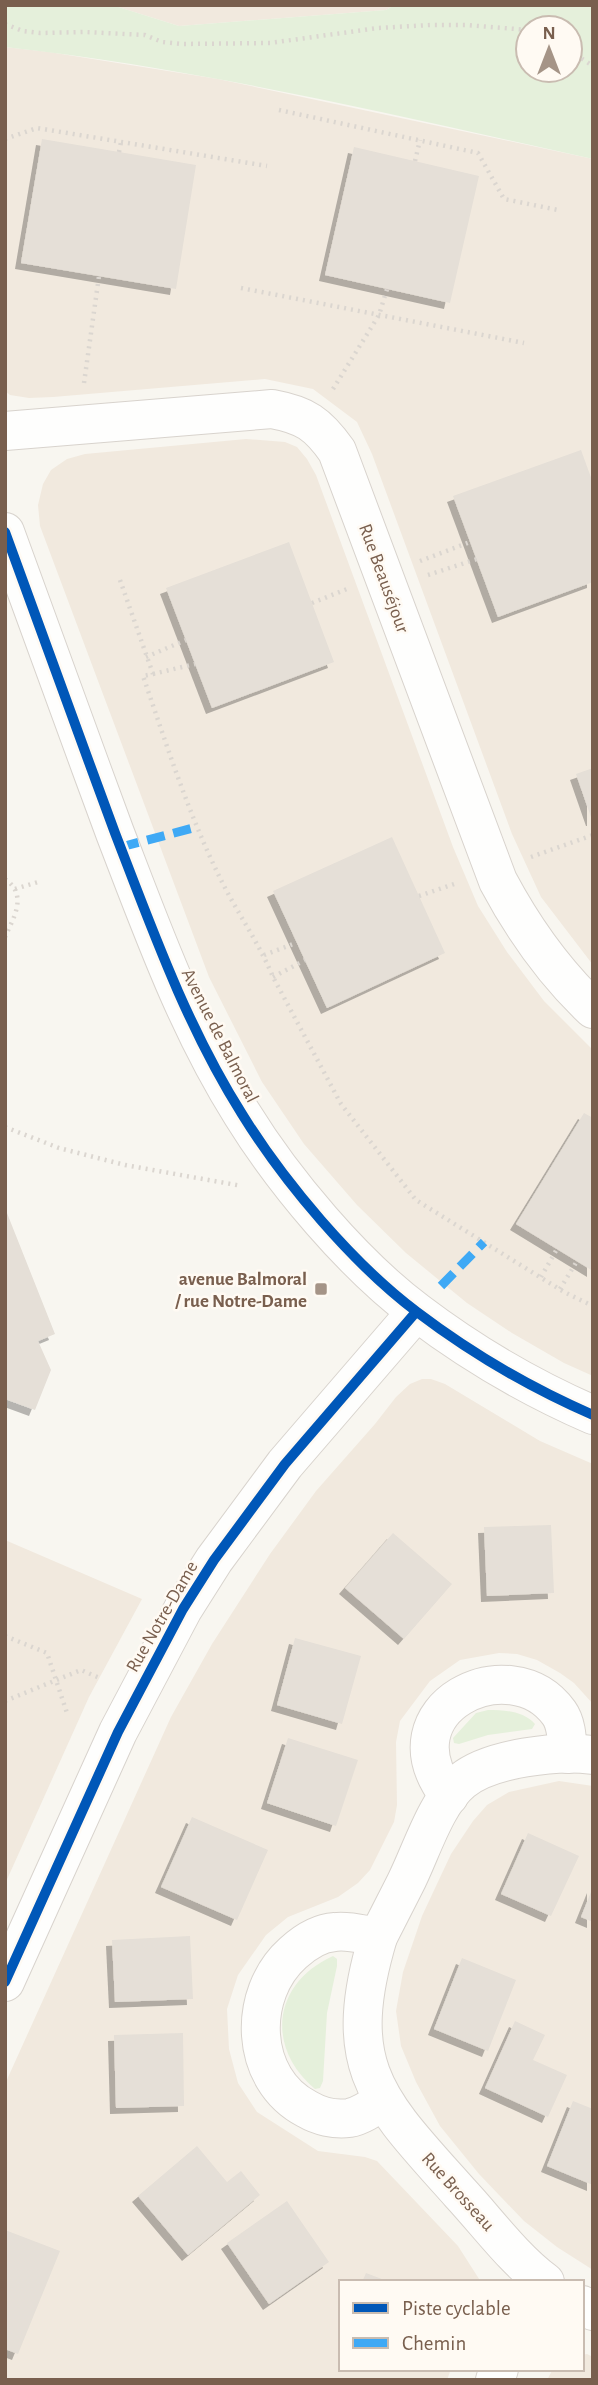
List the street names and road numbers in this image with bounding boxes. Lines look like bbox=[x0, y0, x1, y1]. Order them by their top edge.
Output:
street label: Rue Beauséjour bbox=[355, 521, 412, 636]
street label: Avenue de Balmoral bbox=[178, 966, 262, 1106]
street label: Rue Notre-Dame bbox=[123, 1558, 202, 1675]
street label: Rue Brosseau bbox=[418, 2149, 498, 2235]

